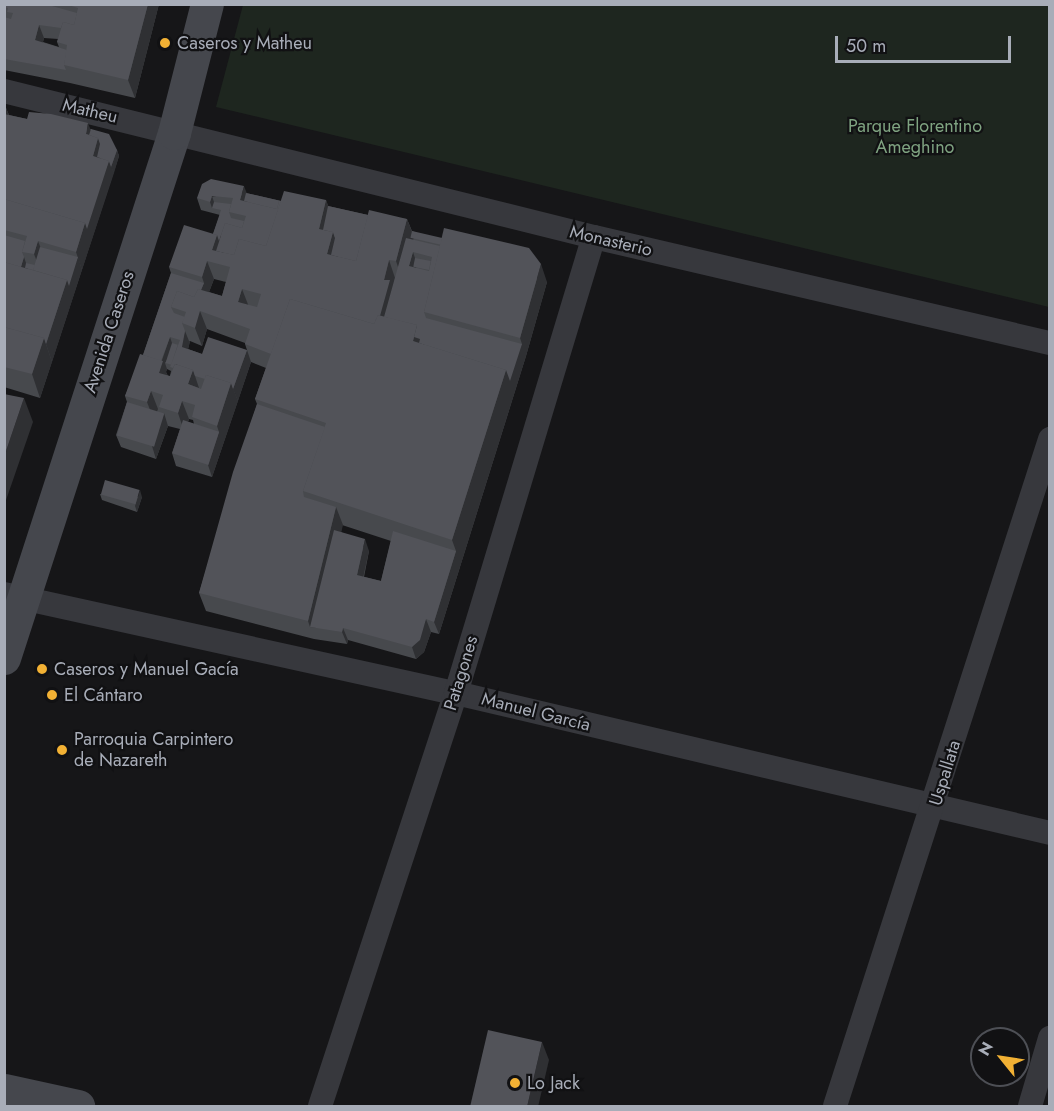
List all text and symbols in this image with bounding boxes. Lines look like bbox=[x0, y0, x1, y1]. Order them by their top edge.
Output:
scale bar bbox=[838, 24, 1014, 62]
place label: Caseros y Matheu bbox=[177, 32, 312, 54]
text: 50 m bbox=[846, 33, 886, 59]
marker: Caseros y Matheu bbox=[158, 36, 172, 50]
street label: Matheu bbox=[60, 94, 120, 128]
park label: Parque Florentino Ameghino bbox=[848, 116, 982, 158]
street label: Monasterio bbox=[568, 221, 654, 261]
street label: Avenida Caseros bbox=[79, 268, 139, 396]
street label: Patagones bbox=[439, 633, 483, 713]
place label: Caseros y Manuel Gacía bbox=[54, 658, 239, 680]
marker: Caseros y Manuel Gacía bbox=[35, 662, 49, 676]
place label: El Cántaro bbox=[64, 684, 143, 706]
marker: El Cántaro bbox=[45, 688, 59, 702]
street label: Manuel García bbox=[479, 688, 593, 736]
place label: Parroquia Carpintero de Nazareth bbox=[74, 729, 233, 771]
street label: Uspallata bbox=[925, 738, 965, 808]
marker: Parroquia Carpintero de Nazareth bbox=[55, 743, 69, 757]
north arrow bbox=[970, 1027, 1030, 1087]
text: N bbox=[973, 1037, 999, 1060]
place label: Lo Jack bbox=[527, 1072, 580, 1094]
marker: Lo Jack bbox=[508, 1076, 522, 1090]

